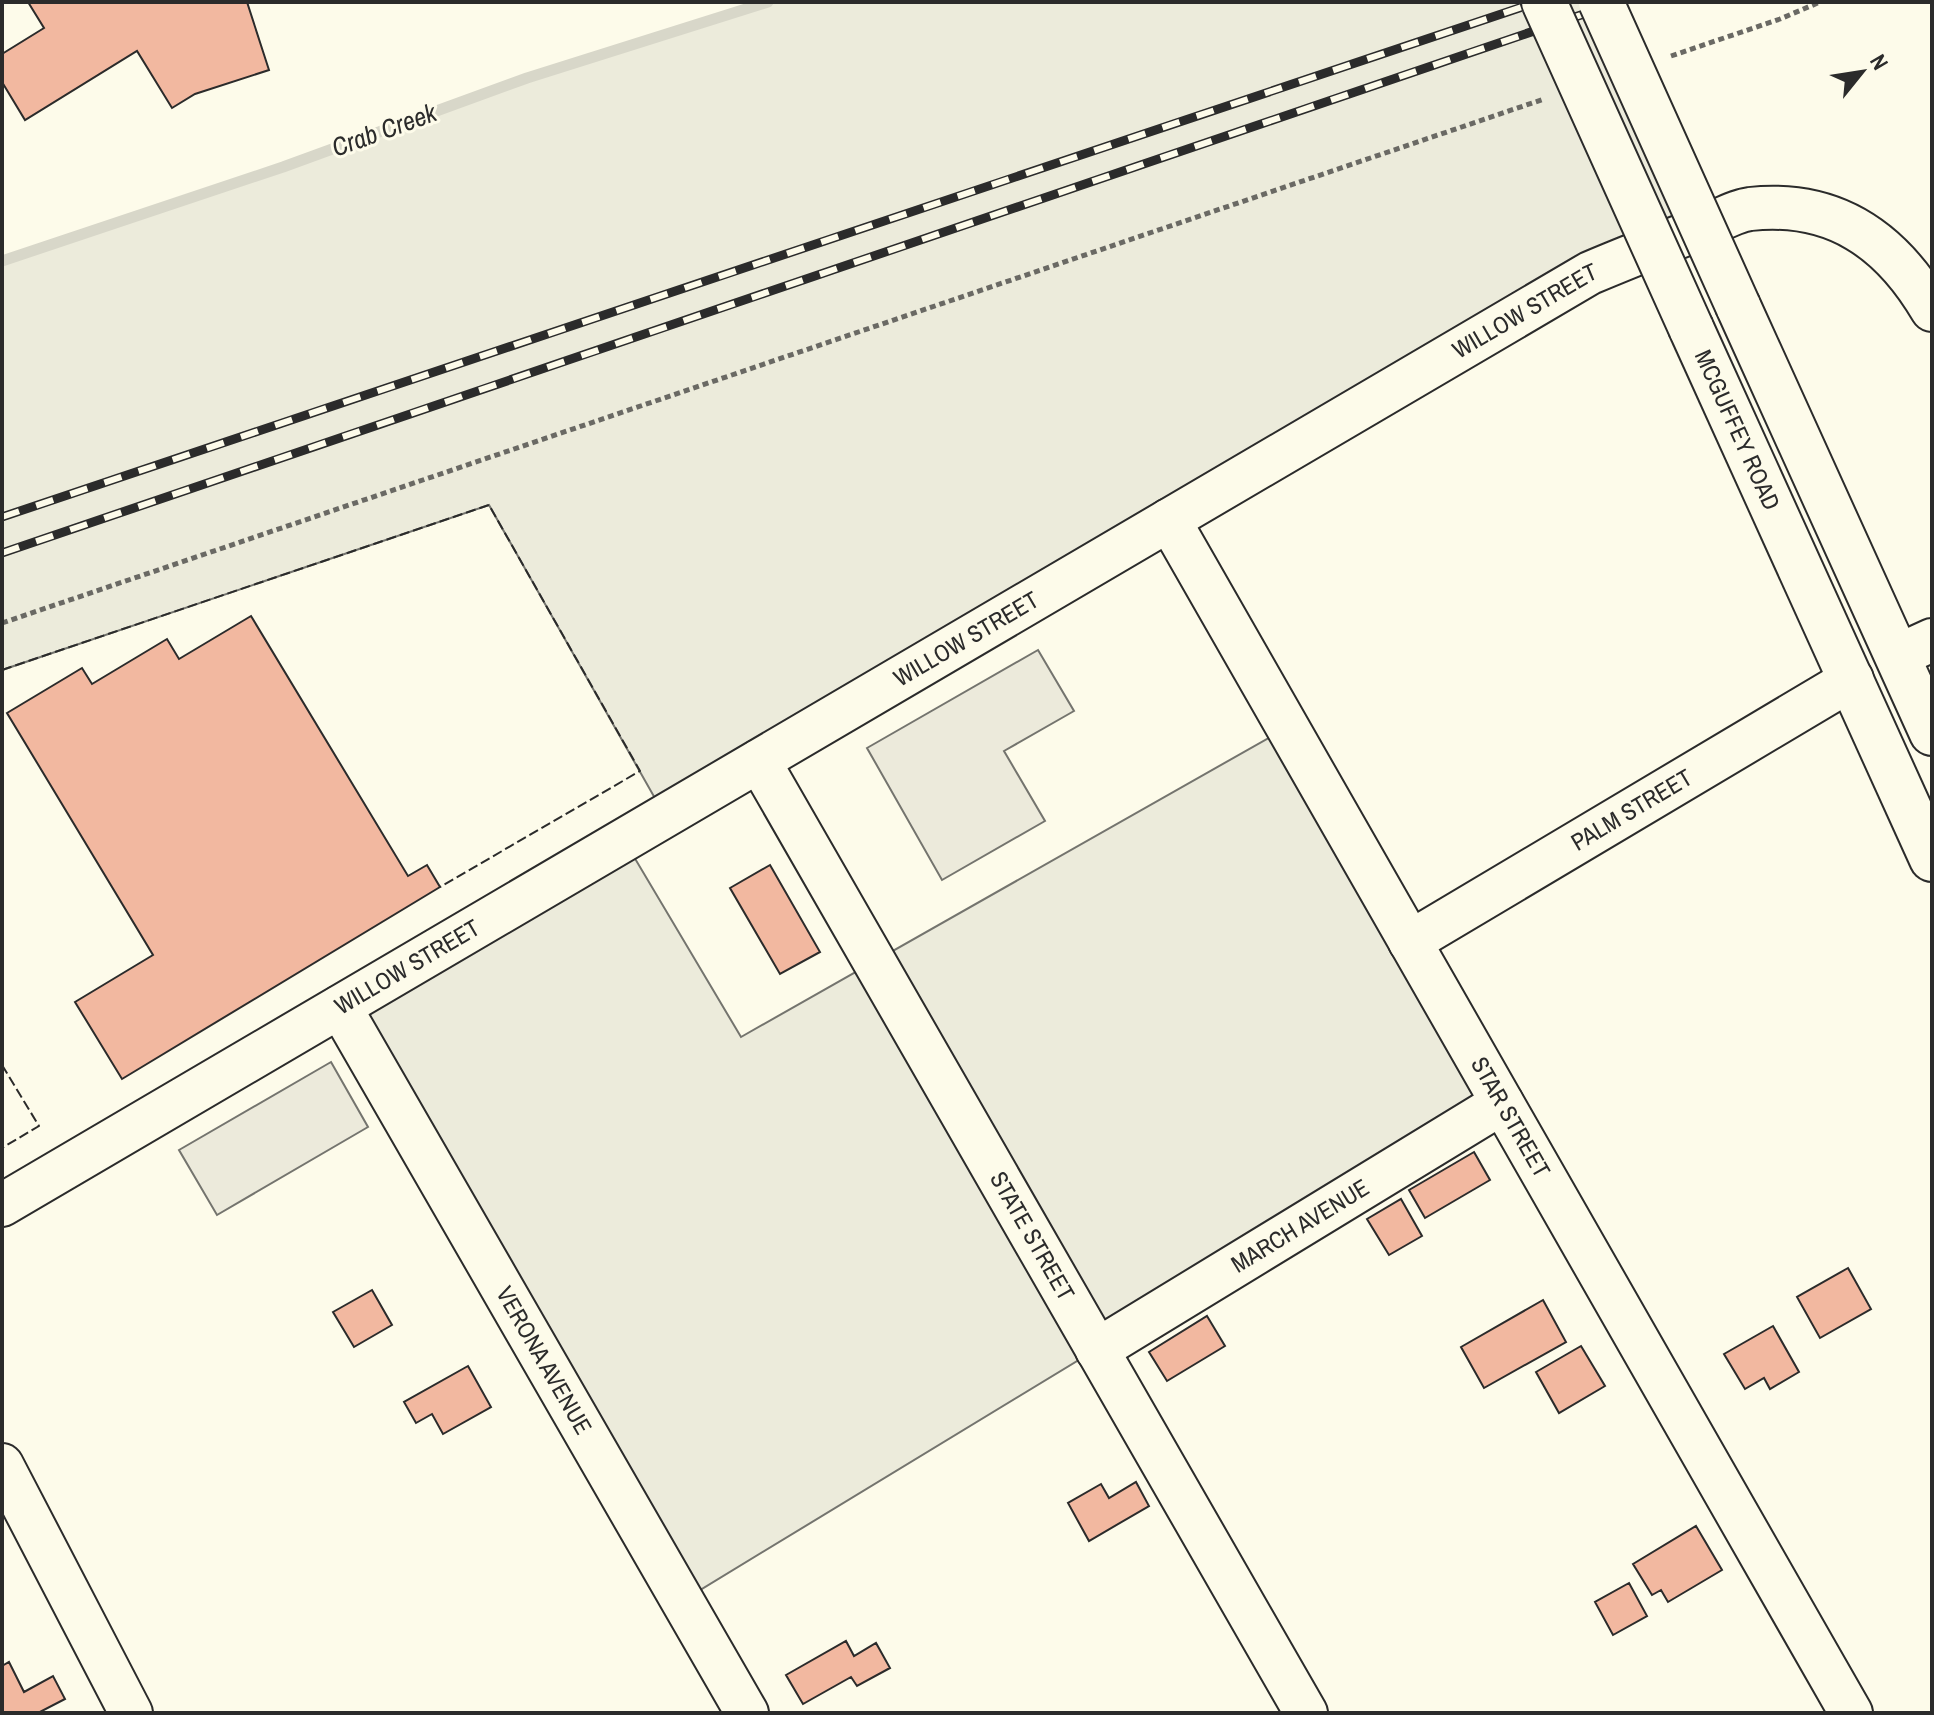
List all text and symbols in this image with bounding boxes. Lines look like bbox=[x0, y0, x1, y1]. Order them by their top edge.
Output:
north arrow bbox=[1822, 32, 1902, 112]
text: N bbox=[1863, 49, 1896, 75]
water label: Crab Creek bbox=[327, 94, 442, 165]
street label: WILLOW STREET bbox=[1446, 255, 1602, 365]
street label: MCGUFFEY ROAD bbox=[1688, 344, 1788, 515]
street label: WILLOW STREET bbox=[887, 583, 1044, 693]
street label: PALM STREET bbox=[1565, 761, 1698, 858]
street label: WILLOW STREET bbox=[328, 911, 485, 1021]
street label: STAR STREET bbox=[1464, 1051, 1559, 1183]
street label: STATE STREET bbox=[983, 1165, 1083, 1306]
street label: MARCH AVENUE bbox=[1225, 1171, 1375, 1280]
street label: VERONA AVENUE bbox=[489, 1280, 600, 1440]

